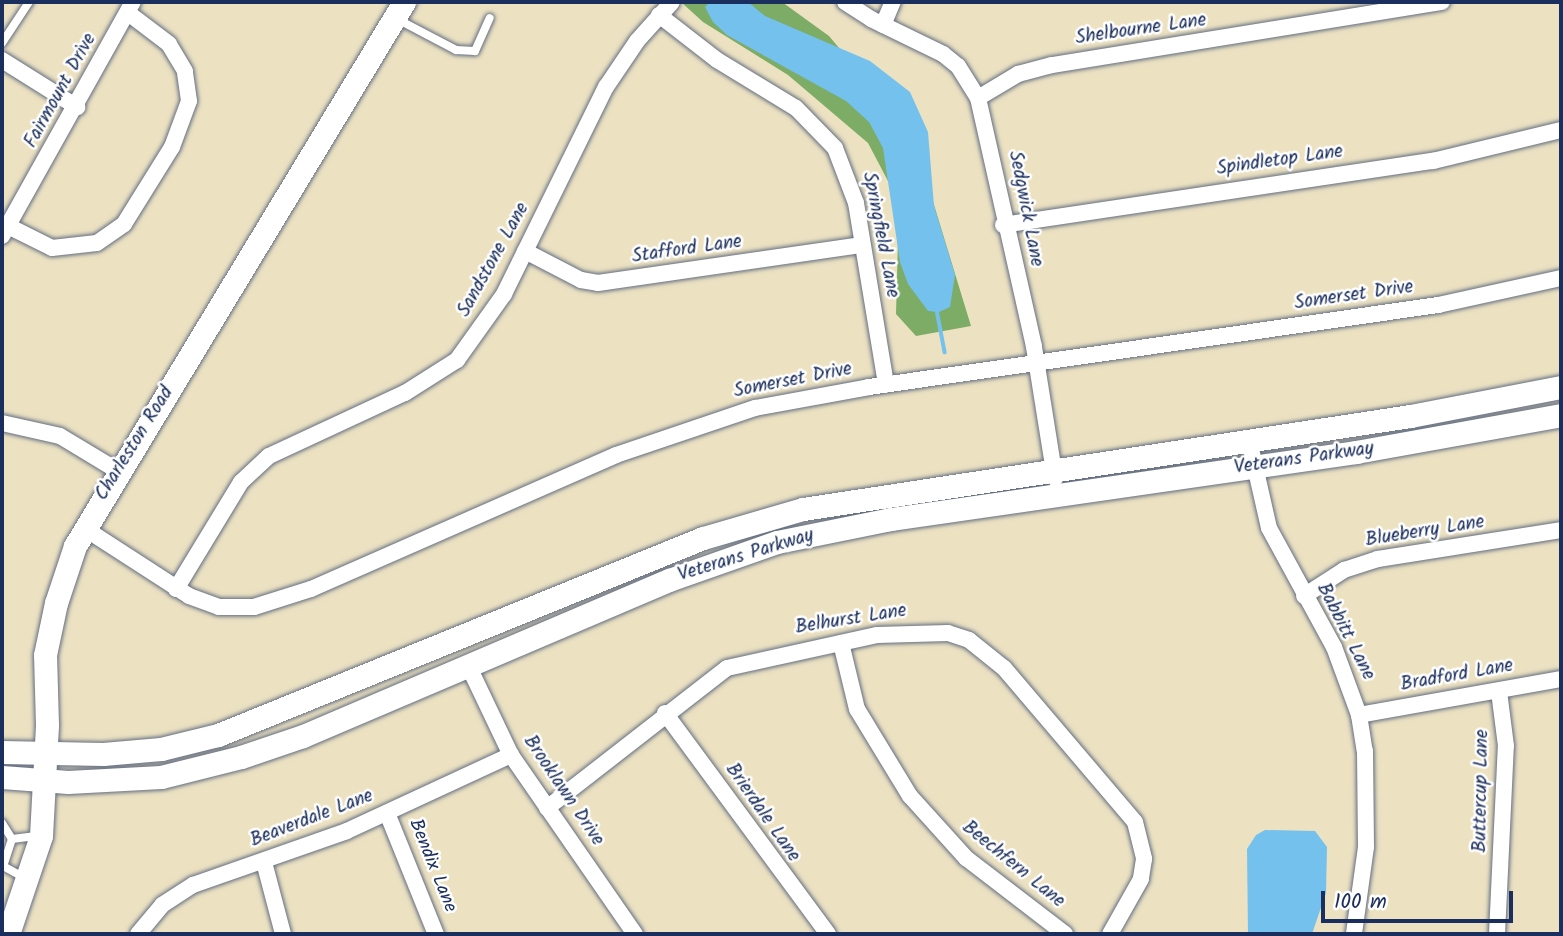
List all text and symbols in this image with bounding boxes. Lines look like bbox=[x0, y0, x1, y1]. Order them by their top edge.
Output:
street label: Shelbourne Lane bbox=[1074, 10, 1208, 50]
street label: Fairmount Drive bbox=[20, 30, 102, 152]
street label: Spindletop Lane bbox=[1215, 141, 1345, 181]
street label: Sedgwick Lane bbox=[1003, 149, 1047, 269]
street label: Springfield Lane bbox=[857, 170, 903, 300]
street label: Sandstone Lane bbox=[453, 199, 535, 321]
street label: Stafford Lane bbox=[631, 231, 743, 269]
street label: Somerset Drive bbox=[1293, 276, 1415, 316]
street label: Somerset Drive bbox=[732, 358, 854, 404]
street label: Charleston Road bbox=[91, 383, 179, 505]
street label: Veterans Parkway bbox=[1233, 438, 1375, 480]
street label: Blueberry Lane bbox=[1364, 511, 1486, 553]
street label: Veterans Parkway bbox=[675, 525, 817, 587]
street label: Babbitt Lane bbox=[1311, 580, 1379, 684]
street label: Belhurst Lane bbox=[794, 600, 908, 640]
street label: Bradford Lane bbox=[1399, 655, 1515, 697]
street label: Buttercup Lane bbox=[1470, 729, 1494, 853]
street label: Brooklawn Drive bbox=[518, 731, 608, 851]
street label: Brierdale Lane bbox=[720, 759, 804, 867]
street label: Beaverdale Lane bbox=[247, 785, 377, 853]
street label: Bendix Lane bbox=[403, 816, 461, 916]
street label: Beechfern Lane bbox=[957, 817, 1069, 913]
scale bar bbox=[1325, 876, 1518, 920]
text: 100 m bbox=[1334, 886, 1387, 919]

